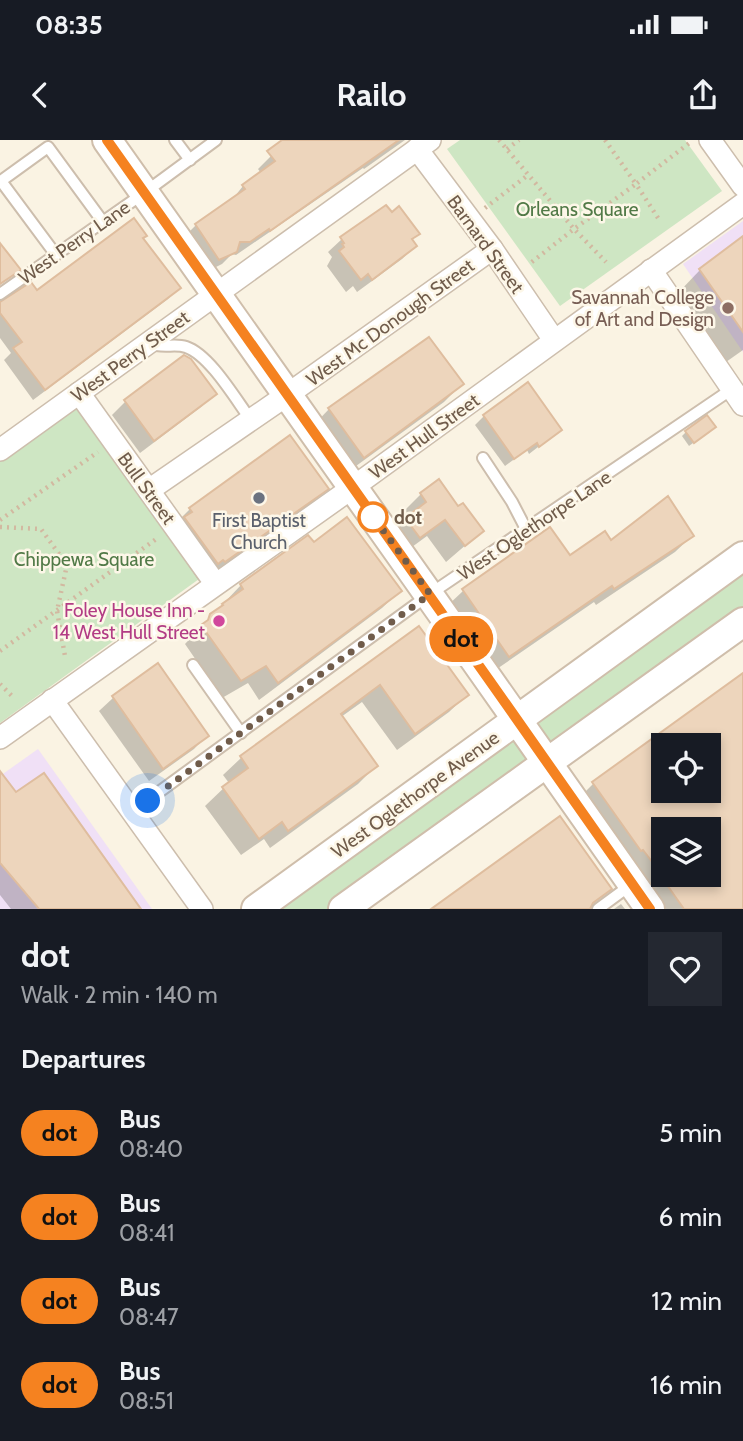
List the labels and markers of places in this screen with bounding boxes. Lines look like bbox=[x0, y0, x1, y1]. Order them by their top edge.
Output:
place label: Savannah College of Art and Design bbox=[571, 286, 714, 331]
marker: Savannah College of Art and Design bbox=[720, 300, 736, 316]
marker: First Baptist Church bbox=[251, 490, 267, 506]
marker: dot bbox=[358, 502, 388, 532]
place label: dot bbox=[394, 506, 423, 529]
place label: First Baptist Church bbox=[212, 509, 307, 554]
place label: Foley House Inn - 14 West Hull Street bbox=[53, 599, 206, 644]
marker: Foley House Inn - 14 West Hull Street bbox=[211, 613, 227, 629]
line badge: dot bbox=[421, 616, 501, 662]

